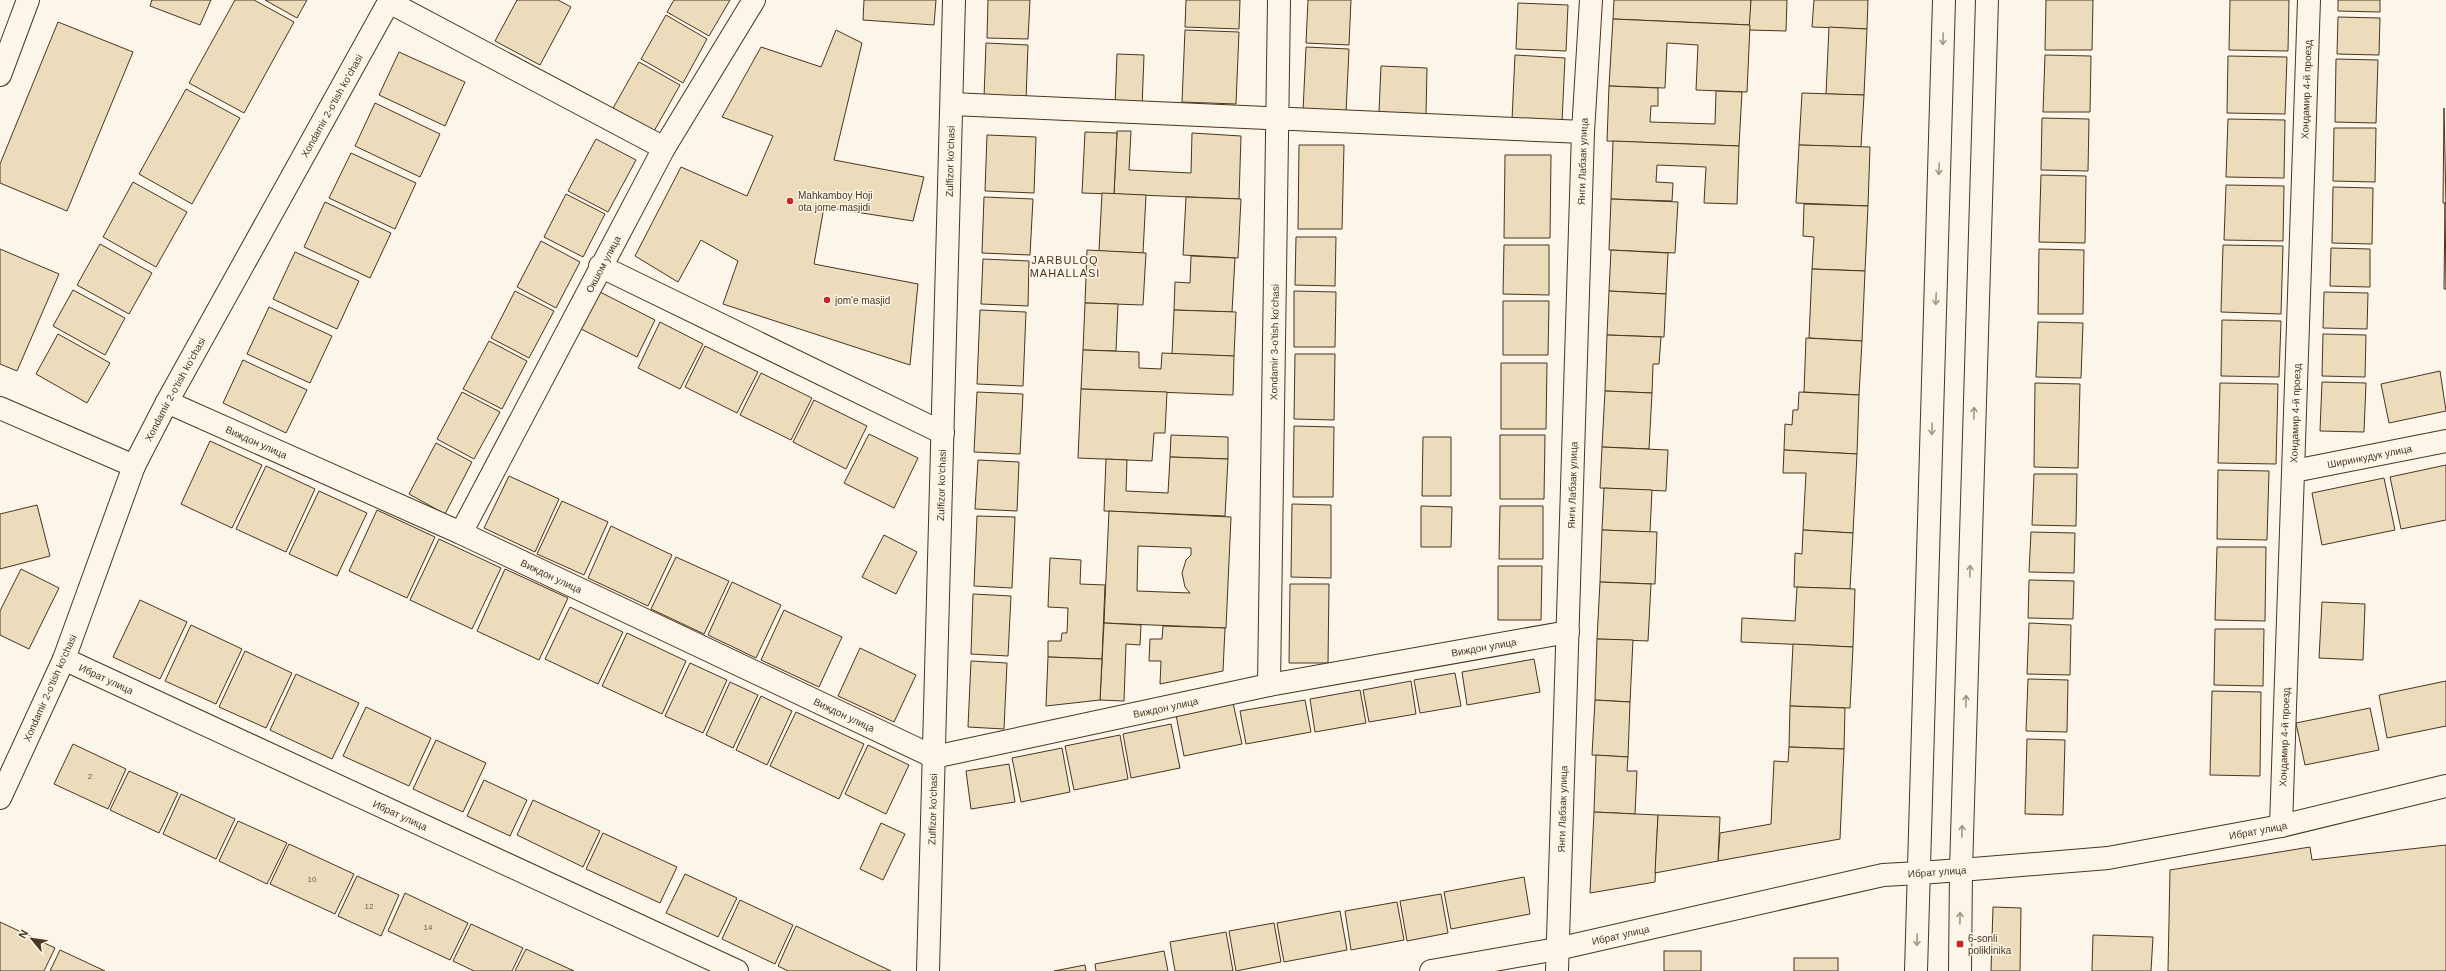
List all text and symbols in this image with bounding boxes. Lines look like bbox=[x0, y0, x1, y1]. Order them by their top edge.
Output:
one-way arrow bbox=[1939, 32, 1947, 45]
street label: Хондамир 4-й проезд bbox=[2299, 39, 2313, 139]
street label: Xondamir 2-o'tish ko'chasi bbox=[298, 52, 364, 159]
street label: Янги Лабзак улица bbox=[1575, 117, 1589, 205]
street label: Zulfizor ko'chasi bbox=[943, 125, 956, 197]
one-way arrow bbox=[1936, 162, 1943, 175]
place label: Mahkamboy Hoji ota jome masjidi bbox=[798, 190, 872, 213]
marker: Mahkamboy Hoji ota jome masjidi bbox=[785, 196, 795, 206]
street label: Окшом улица bbox=[583, 233, 623, 294]
district label: JARBULOQ MAHALLASI bbox=[1030, 254, 1100, 279]
street label: Xondamir 3-o'tish ko'chasi bbox=[1268, 284, 1280, 400]
one-way arrow bbox=[1932, 292, 1939, 305]
marker: jom'e masjid bbox=[822, 295, 832, 305]
place label: jom'e masjid bbox=[834, 295, 890, 306]
street label: Xondamir 2-o'tish ko'chasi bbox=[142, 335, 207, 443]
street label: Хондамир 4-й проезд bbox=[2288, 363, 2302, 463]
one-way arrow bbox=[1970, 407, 1978, 420]
one-way arrow bbox=[1928, 422, 1936, 435]
street label: Виждон улица bbox=[224, 423, 289, 461]
street label: Янги Лабзак улица bbox=[1565, 441, 1579, 529]
street label: Ширинкудук улица bbox=[2326, 442, 2413, 470]
street label: Zulfizor ko'chasi bbox=[935, 449, 947, 521]
street label: Виждон улица bbox=[519, 557, 584, 595]
one-way arrow bbox=[1966, 565, 1973, 578]
street label: Xondamir 2-o'tish ko'chasi bbox=[21, 633, 79, 743]
street label: Виждон улица bbox=[1450, 636, 1518, 658]
street label: Ибрат улица bbox=[77, 661, 136, 696]
street label: Хондамир 4-й проезд bbox=[2277, 687, 2291, 787]
street label: Виждон улица bbox=[812, 695, 877, 734]
street label: Виждон улица bbox=[1132, 695, 1199, 720]
one-way arrow bbox=[1962, 695, 1970, 708]
street label: Янги Лабзак улица bbox=[1555, 765, 1569, 853]
house number: 2 bbox=[88, 772, 93, 781]
street label: Zulfizor ko'chasi bbox=[926, 773, 939, 845]
street label: Ибрат улица bbox=[371, 798, 430, 832]
street label: Ибрат улица bbox=[2228, 819, 2288, 841]
one-way arrow bbox=[1958, 825, 1966, 838]
street label: Ибрат улица bbox=[1907, 864, 1967, 880]
house number: 10 bbox=[308, 875, 317, 884]
house number: 12 bbox=[365, 902, 374, 911]
one-way arrow bbox=[1956, 912, 1964, 925]
north arrow bbox=[12, 919, 52, 959]
house number: 14 bbox=[424, 923, 433, 932]
street label: Ибрат улица bbox=[1591, 923, 1651, 946]
text: N bbox=[16, 928, 30, 941]
one-way arrow bbox=[1914, 933, 1921, 946]
place label: 6-sonli poliklinika bbox=[1968, 933, 2012, 956]
marker: 6-sonli poliklinika bbox=[1955, 939, 1965, 949]

